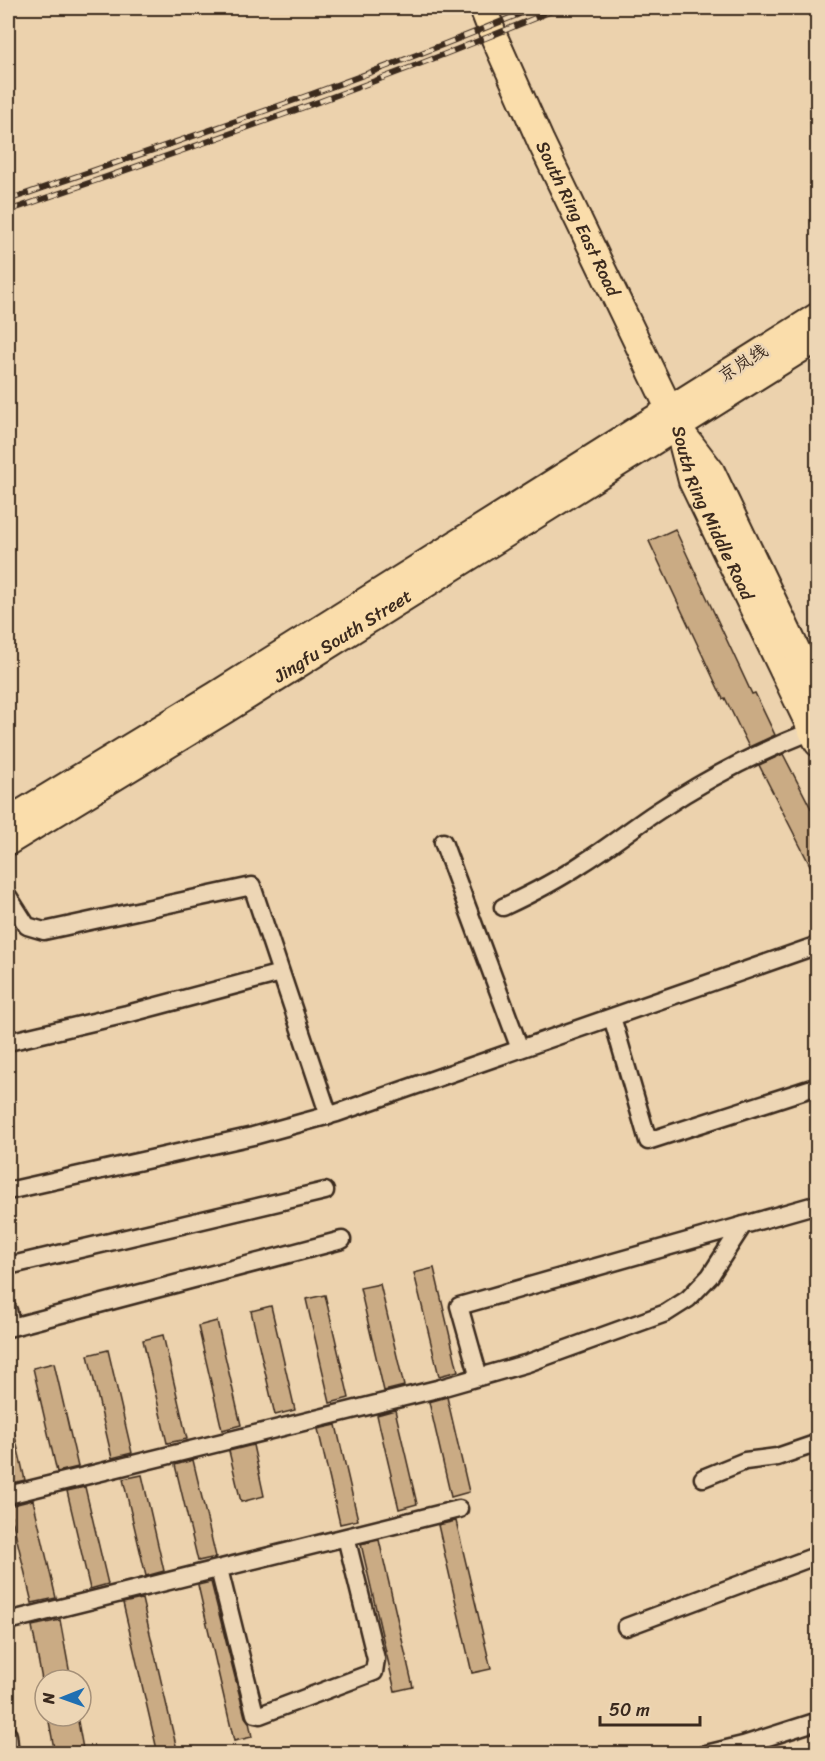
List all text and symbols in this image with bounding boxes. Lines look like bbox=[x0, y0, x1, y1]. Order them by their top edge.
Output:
street label: South Ring East Road bbox=[527, 135, 630, 303]
street label: 京岚线 bbox=[712, 335, 774, 391]
street label: South Ring Middle Road bbox=[662, 422, 764, 607]
street label: Jingfu South Street bbox=[266, 580, 419, 692]
north arrow bbox=[33, 1668, 93, 1728]
scale bar bbox=[600, 1689, 700, 1727]
text: N bbox=[34, 1692, 63, 1705]
text: 50 m bbox=[609, 1694, 650, 1726]

